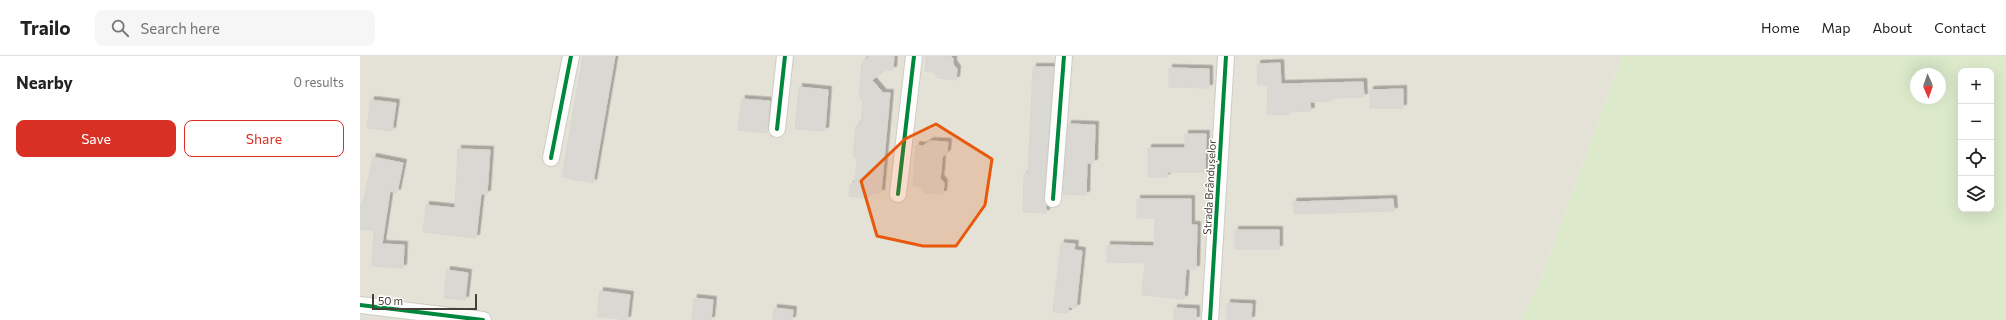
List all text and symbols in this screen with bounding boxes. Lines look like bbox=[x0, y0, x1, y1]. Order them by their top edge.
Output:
search box bbox=[95, 10, 375, 46]
text: Trailo bbox=[20, 16, 71, 39]
icon: search bbox=[109, 17, 131, 39]
text: Search here bbox=[141, 19, 220, 37]
text: Home bbox=[1761, 19, 1800, 36]
text: Map bbox=[1822, 19, 1850, 36]
text: About bbox=[1872, 19, 1912, 36]
text: Contact bbox=[1934, 19, 1986, 36]
north arrow bbox=[1910, 68, 1946, 104]
map controls bbox=[1958, 68, 1994, 212]
button: + bbox=[1958, 68, 1994, 104]
text: Nearby bbox=[16, 72, 73, 93]
text: 0 results bbox=[293, 74, 344, 90]
button: − bbox=[1958, 104, 1994, 140]
button: Save bbox=[16, 120, 176, 157]
button: Share bbox=[184, 120, 344, 157]
street label: Strada Brândușelor bbox=[1200, 138, 1219, 235]
button: locate bbox=[1958, 140, 1994, 176]
button: layers bbox=[1958, 176, 1994, 212]
scale bar bbox=[372, 292, 477, 311]
text: 50 m bbox=[378, 294, 403, 307]

